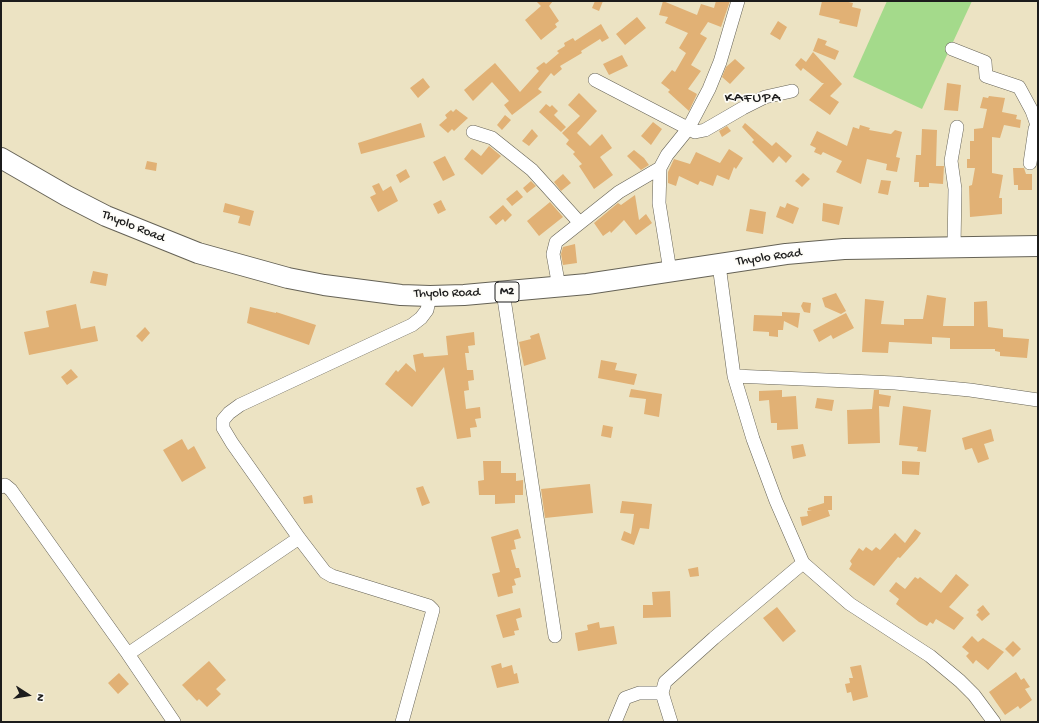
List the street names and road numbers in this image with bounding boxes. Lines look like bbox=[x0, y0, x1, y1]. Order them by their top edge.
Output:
street label: Thyolo Road bbox=[99, 207, 167, 247]
street label: Thyolo Road bbox=[735, 246, 803, 270]
road number: M2 bbox=[495, 282, 519, 302]
street label: Thyolo Road bbox=[414, 286, 480, 302]

